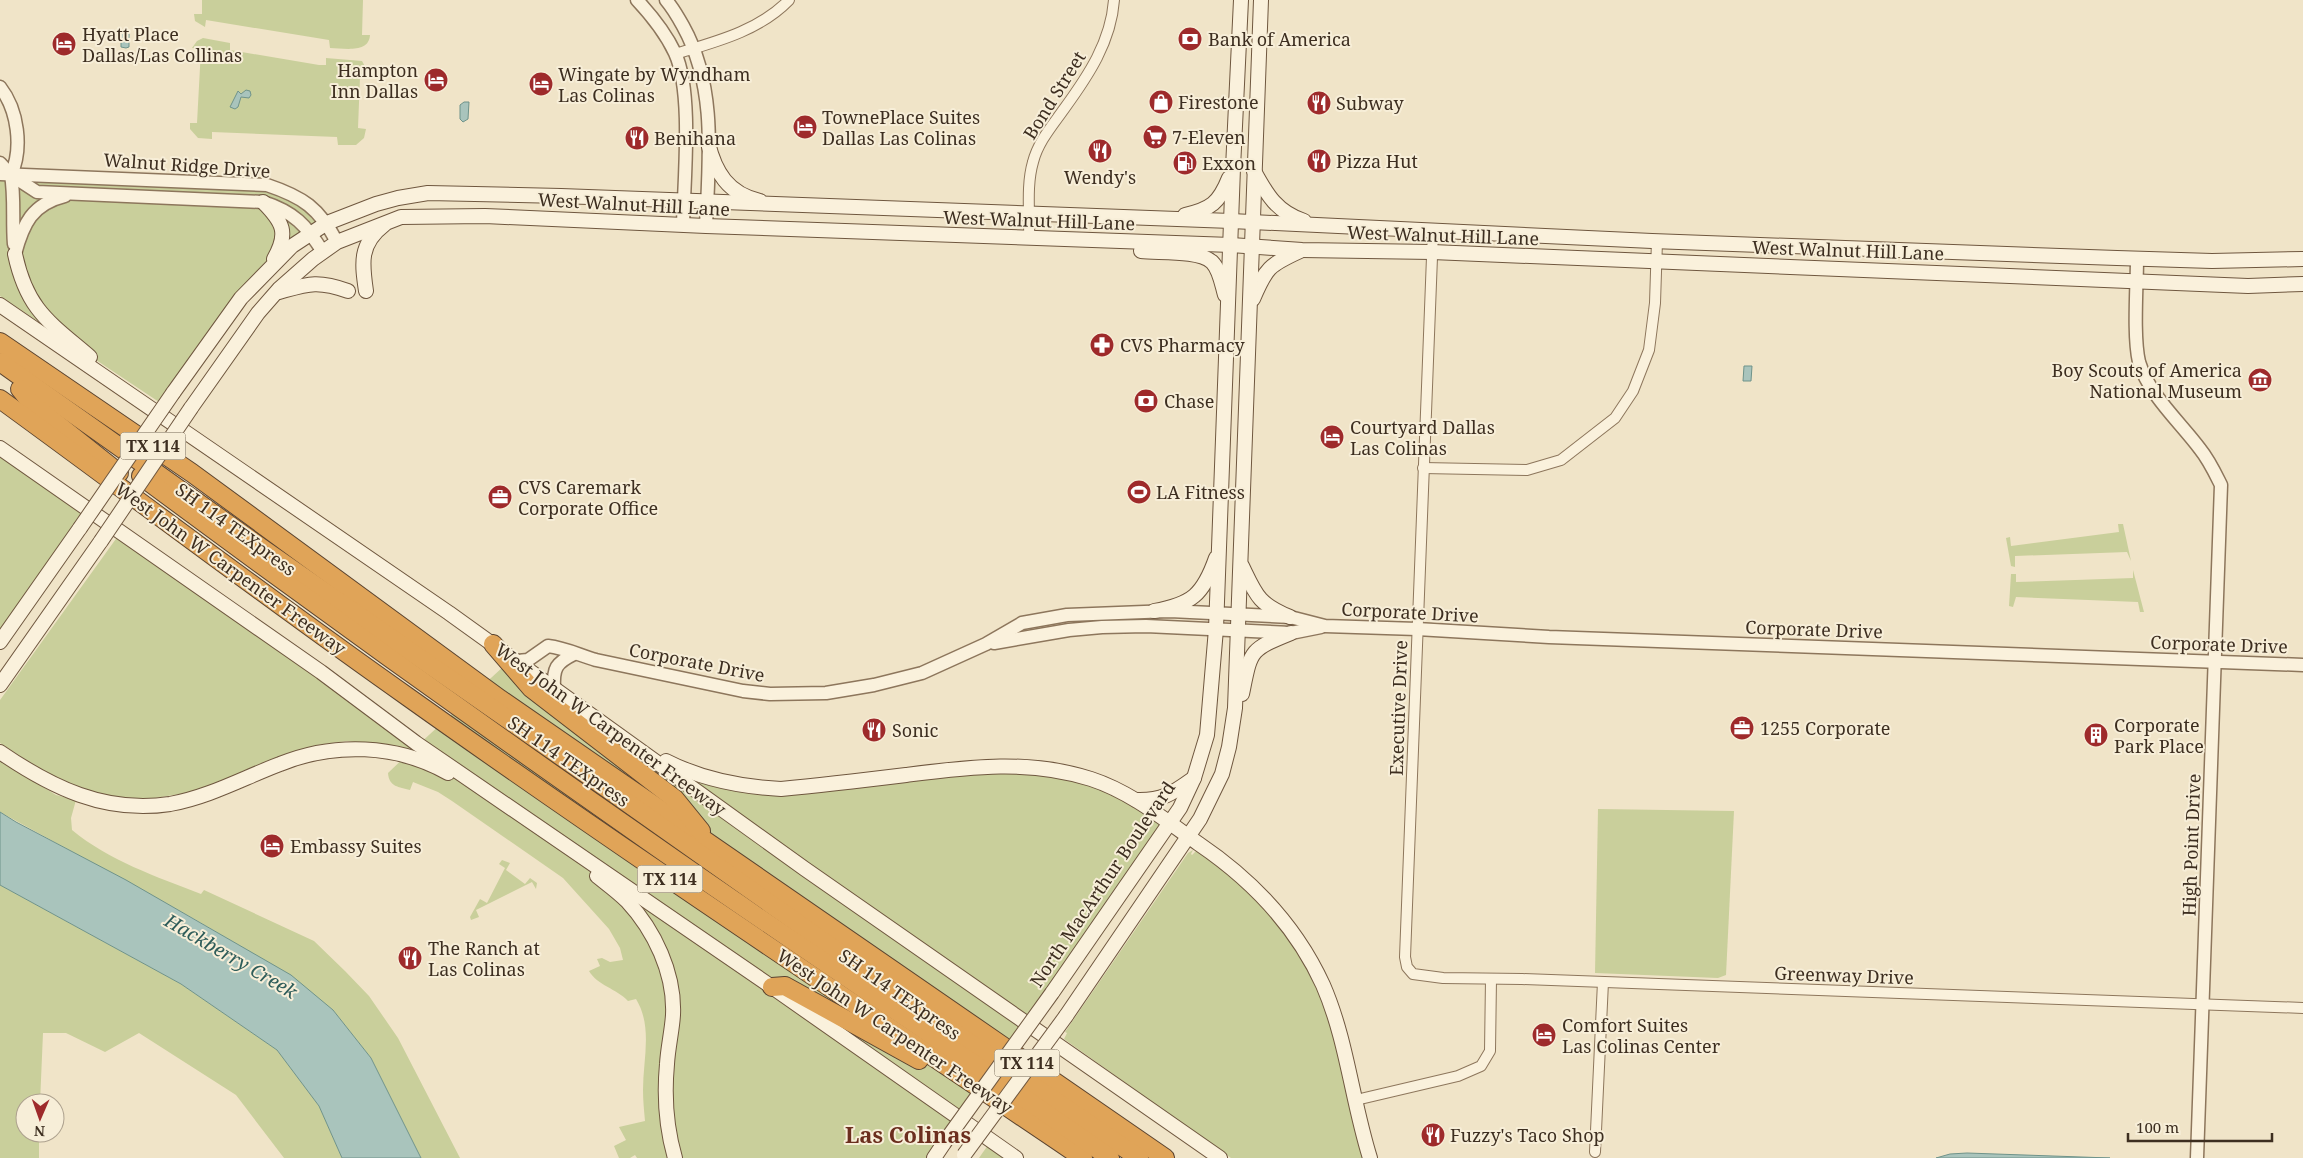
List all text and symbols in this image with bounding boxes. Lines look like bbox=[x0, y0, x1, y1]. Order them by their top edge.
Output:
place label: Hyatt Place Dallas/Las Collinas bbox=[82, 22, 242, 67]
bank icon: Bank of America bbox=[1177, 26, 1203, 52]
place label: Bank of America bbox=[1208, 27, 1351, 51]
hotel icon: Hyatt Place Dallas/Las Collinas bbox=[51, 31, 77, 57]
street label: Bond Street bbox=[1017, 46, 1091, 144]
place label: Hampton Inn Dallas bbox=[331, 58, 418, 103]
place label: Wingate by Wyndham Las Colinas bbox=[558, 62, 750, 107]
hotel icon: Hampton Inn Dallas bbox=[423, 67, 449, 93]
hotel icon: Wingate by Wyndham Las Colinas bbox=[528, 71, 554, 97]
shop icon: Firestone bbox=[1148, 89, 1174, 115]
place label: Firestone bbox=[1178, 90, 1259, 114]
restaurant icon: Subway bbox=[1306, 90, 1332, 116]
place label: Subway bbox=[1336, 91, 1405, 115]
place label: TownePlace Suites Dallas Las Colinas bbox=[822, 105, 980, 150]
hotel icon: TownePlace Suites Dallas Las Colinas bbox=[792, 114, 818, 140]
supermarket icon: 7-Eleven bbox=[1142, 124, 1168, 150]
restaurant icon: Benihana bbox=[624, 125, 650, 151]
place label: 7-Eleven bbox=[1172, 125, 1246, 149]
place label: Benihana bbox=[654, 126, 736, 150]
restaurant icon: Wendy's bbox=[1087, 138, 1113, 164]
street label: Walnut Ridge Drive bbox=[103, 147, 271, 183]
restaurant icon: Pizza Hut bbox=[1306, 148, 1332, 174]
place label: Pizza Hut bbox=[1336, 149, 1418, 173]
fuel station icon: Exxon bbox=[1172, 150, 1198, 176]
place label: Exxon bbox=[1202, 151, 1256, 175]
place label: Wendy's bbox=[1064, 165, 1136, 189]
street label: West Walnut Hill Lane bbox=[537, 187, 731, 221]
street label: West Walnut Hill Lane bbox=[942, 205, 1136, 235]
street label: West Walnut Hill Lane bbox=[1346, 220, 1540, 250]
street label: West Walnut Hill Lane bbox=[1751, 235, 1945, 265]
pharmacy icon: CVS Pharmacy bbox=[1089, 332, 1115, 358]
place label: CVS Pharmacy bbox=[1120, 333, 1246, 357]
place label: Boy Scouts of America National Museum bbox=[2051, 358, 2242, 403]
museum icon: Boy Scouts of America National Museum bbox=[2247, 367, 2273, 393]
bank icon: Chase bbox=[1133, 388, 1159, 414]
place label: Chase bbox=[1164, 389, 1214, 413]
place label: Courtyard Dallas Las Colinas bbox=[1350, 415, 1495, 460]
hotel icon: Courtyard Dallas Las Colinas bbox=[1319, 424, 1345, 450]
road number: TX 114 bbox=[120, 432, 186, 460]
place label: CVS Caremark Corporate Office bbox=[518, 475, 658, 520]
street label: West John W Carpenter Freeway bbox=[111, 476, 352, 660]
street label: SH 114 TEXpress bbox=[171, 477, 301, 581]
sports icon: LA Fitness bbox=[1126, 479, 1152, 505]
place label: LA Fitness bbox=[1156, 480, 1245, 504]
office icon: CVS Caremark Corporate Office bbox=[487, 484, 513, 510]
street label: Corporate Drive bbox=[1341, 596, 1479, 628]
street label: Corporate Drive bbox=[1745, 615, 1883, 643]
street label: Corporate Drive bbox=[2150, 630, 2288, 658]
street label: West John W Carpenter Freeway bbox=[491, 637, 732, 821]
street label: Corporate Drive bbox=[627, 637, 767, 687]
street label: Executive Drive bbox=[1384, 640, 1412, 776]
street label: SH 114 TEXpress bbox=[503, 710, 635, 812]
place label: Corporate Park Place bbox=[2114, 713, 2204, 758]
office icon: 1255 Corporate bbox=[1729, 715, 1755, 741]
place label: 1255 Corporate bbox=[1760, 716, 1891, 740]
restaurant icon: Sonic bbox=[861, 717, 887, 743]
place label: Sonic bbox=[892, 718, 939, 742]
building icon: Corporate Park Place bbox=[2083, 722, 2109, 748]
street label: High Point Drive bbox=[2177, 773, 2205, 917]
street label: North MacArthur Boulevard bbox=[1024, 776, 1180, 992]
hotel icon: Embassy Suites bbox=[259, 833, 285, 859]
place label: Embassy Suites bbox=[290, 834, 422, 858]
road number: TX 114 bbox=[638, 866, 702, 892]
water label: Hackberry Creek bbox=[159, 907, 303, 1005]
place label: The Ranch at Las Colinas bbox=[428, 936, 540, 981]
street label: West John W Carpenter Freeway bbox=[772, 943, 1018, 1120]
street label: SH 114 TEXpress bbox=[834, 943, 966, 1045]
restaurant icon: The Ranch at Las Colinas bbox=[397, 945, 423, 971]
street label: Greenway Drive bbox=[1774, 961, 1914, 989]
place label: Comfort Suites Las Colinas Center bbox=[1562, 1013, 1721, 1058]
hotel icon: Comfort Suites Las Colinas Center bbox=[1531, 1022, 1557, 1048]
road number: TX 114 bbox=[994, 1050, 1060, 1076]
north arrow bbox=[15, 1093, 65, 1143]
scale bar bbox=[2128, 1110, 2272, 1142]
text: 100 m bbox=[2136, 1117, 2179, 1137]
district label: Las Colinas bbox=[845, 1119, 971, 1149]
text: N bbox=[34, 1122, 45, 1141]
restaurant icon: Fuzzy's Taco Shop bbox=[1420, 1122, 1446, 1148]
place label: Fuzzy's Taco Shop bbox=[1450, 1123, 1605, 1147]

